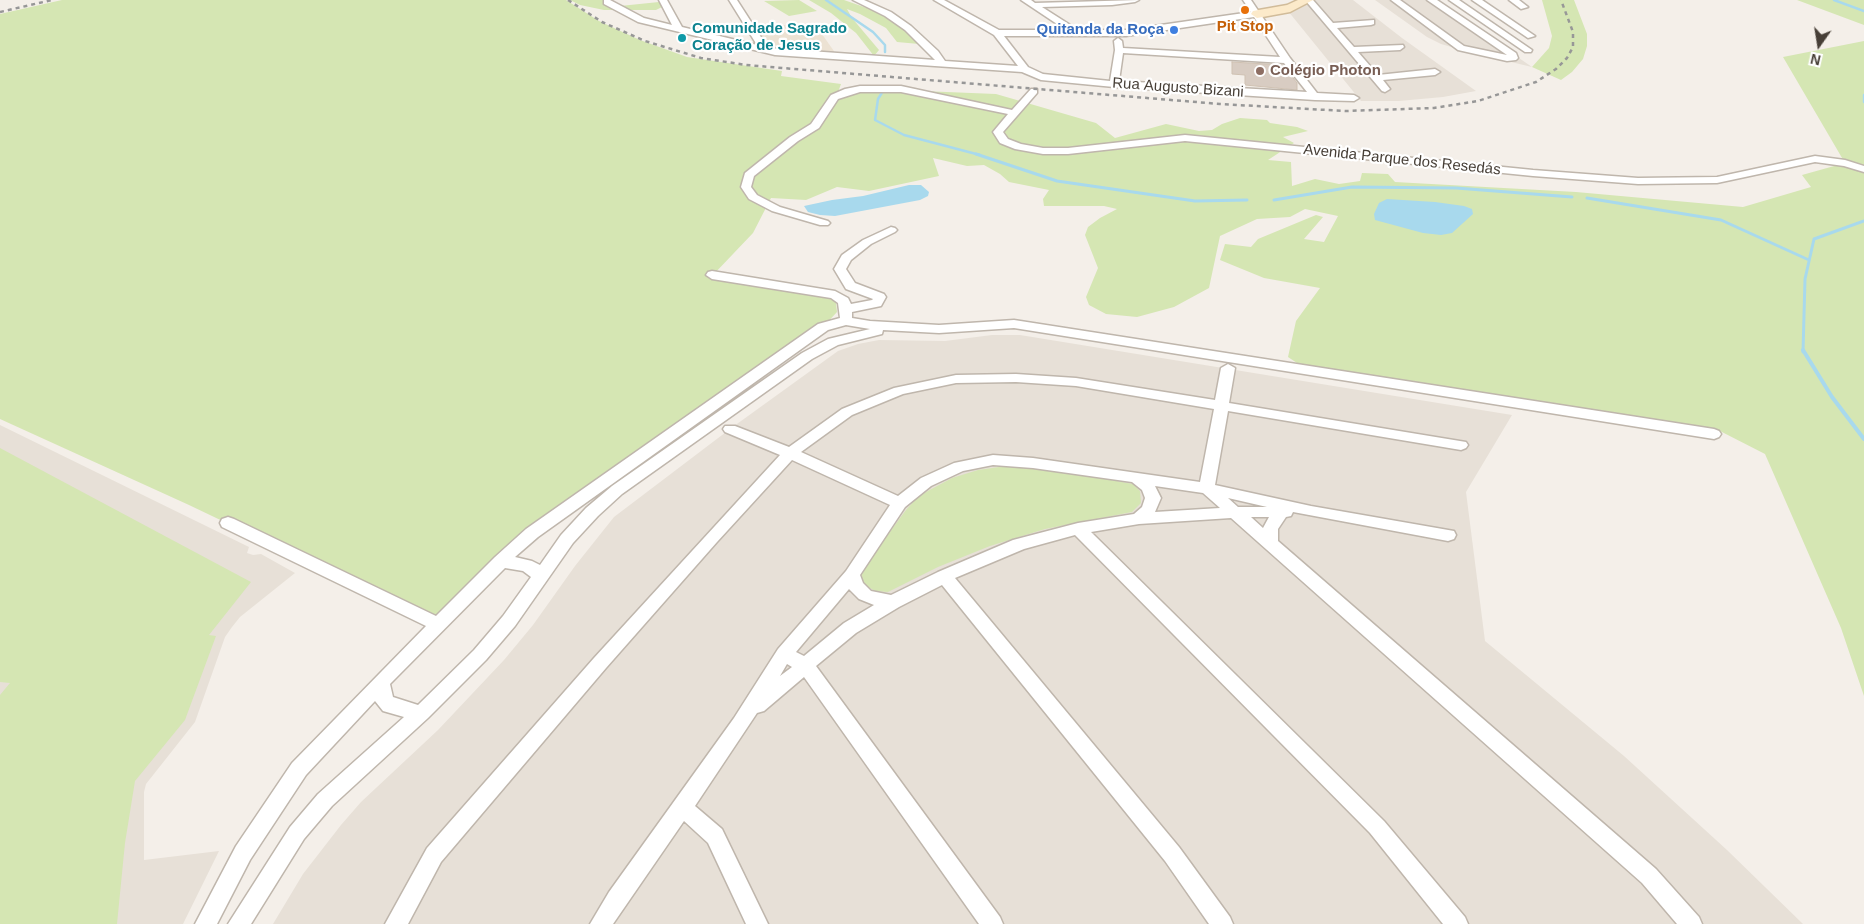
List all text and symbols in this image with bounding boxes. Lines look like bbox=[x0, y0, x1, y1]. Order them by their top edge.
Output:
marker: Pit Stop bbox=[1239, 4, 1251, 16]
place label: Pit Stop bbox=[1217, 18, 1273, 36]
place label: Comunidade Sagrado Coração de Jesus bbox=[692, 20, 847, 55]
north arrow bbox=[1794, 20, 1844, 70]
place label: Quitanda da Roça bbox=[1036, 21, 1164, 39]
marker: Quitanda da Roça bbox=[1168, 24, 1180, 36]
marker: Comunidade Sagrado Coração de Jesus bbox=[676, 32, 688, 44]
text: N bbox=[1809, 51, 1822, 69]
place label: Colégio Photon bbox=[1270, 62, 1381, 80]
marker: Colégio Photon bbox=[1254, 65, 1266, 77]
street label: Rua Augusto Bizani bbox=[1112, 74, 1244, 102]
street label: Avenida Parque dos Resedás bbox=[1303, 141, 1501, 179]

